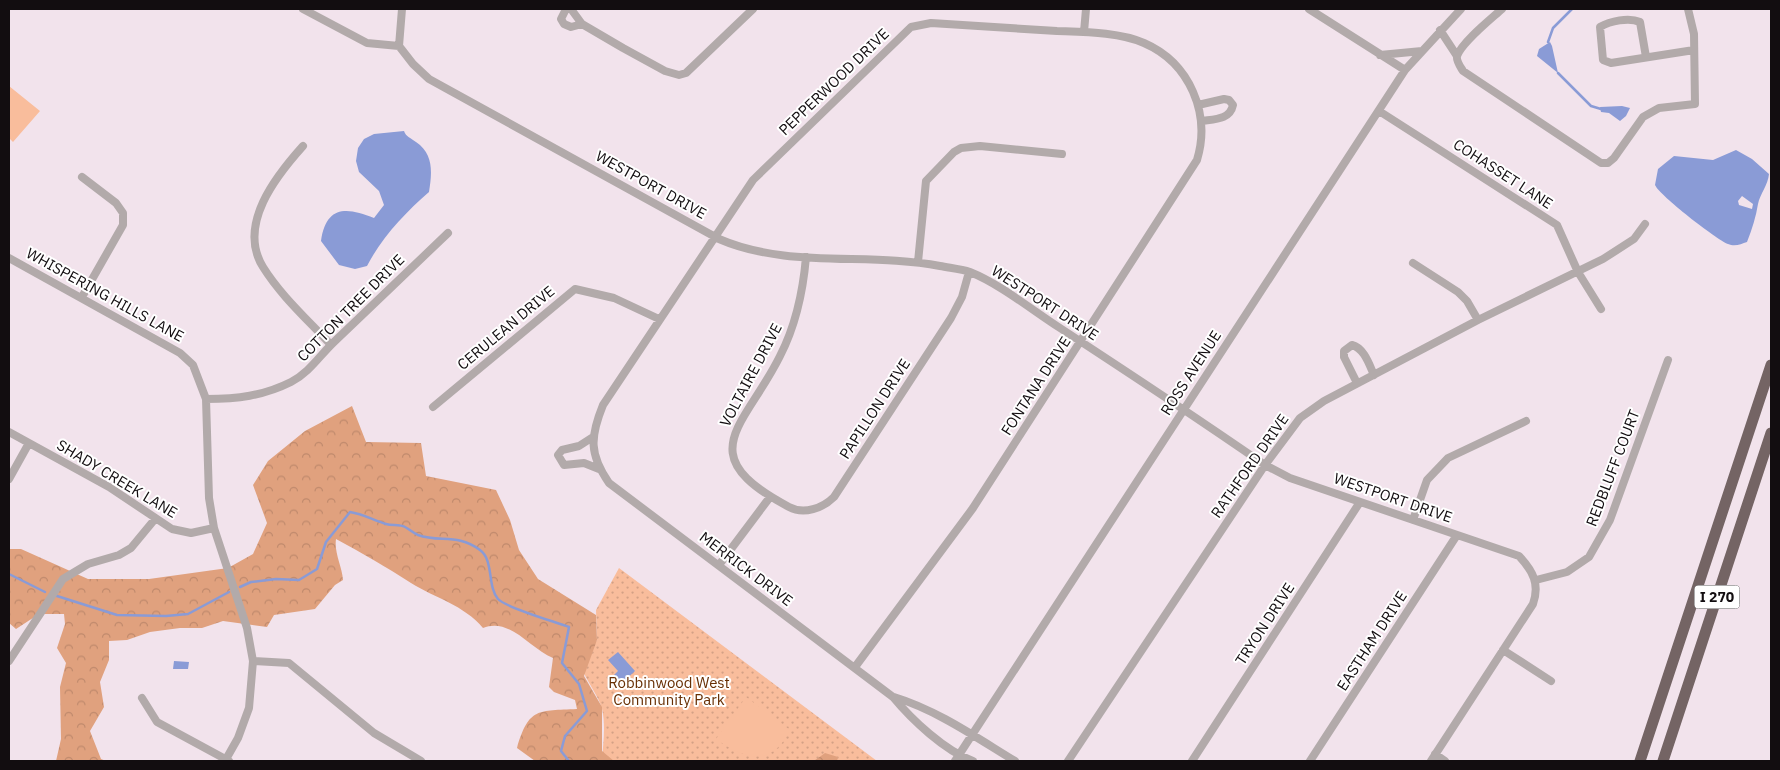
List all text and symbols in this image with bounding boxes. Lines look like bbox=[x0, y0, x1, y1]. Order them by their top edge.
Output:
street label: PEPPERWOOD DRIVE bbox=[775, 24, 893, 139]
street label: COHASSET LANE bbox=[1450, 134, 1557, 213]
street label: WESTPORT DRIVE bbox=[592, 146, 710, 223]
street label: WHISPERING HILLS LANE bbox=[23, 243, 187, 346]
street label: COTTON TREE DRIVE bbox=[293, 250, 408, 365]
street label: WESTPORT DRIVE bbox=[988, 261, 1102, 344]
street label: CERULEAN DRIVE bbox=[453, 281, 558, 374]
street label: VOLTAIRE DRIVE bbox=[715, 320, 786, 430]
street label: ROSS AVENUE bbox=[1156, 327, 1225, 419]
street label: FONTANA DRIVE bbox=[997, 333, 1075, 439]
street label: PAPILLON DRIVE bbox=[835, 355, 914, 463]
street label: REDBLUFF COURT bbox=[1582, 406, 1644, 529]
street label: RATHFORD DRIVE bbox=[1207, 410, 1293, 522]
street label: SHADY CREEK LANE bbox=[54, 435, 181, 522]
street label: WESTPORT DRIVE bbox=[1332, 468, 1455, 527]
street label: MERRICK DRIVE bbox=[696, 527, 797, 610]
street label: TRYON DRIVE bbox=[1231, 579, 1298, 668]
road number: I 270 bbox=[1694, 586, 1740, 608]
street label: EASTHAM DRIVE bbox=[1332, 587, 1411, 694]
park label: Robbinwood West Community Park bbox=[608, 673, 730, 709]

